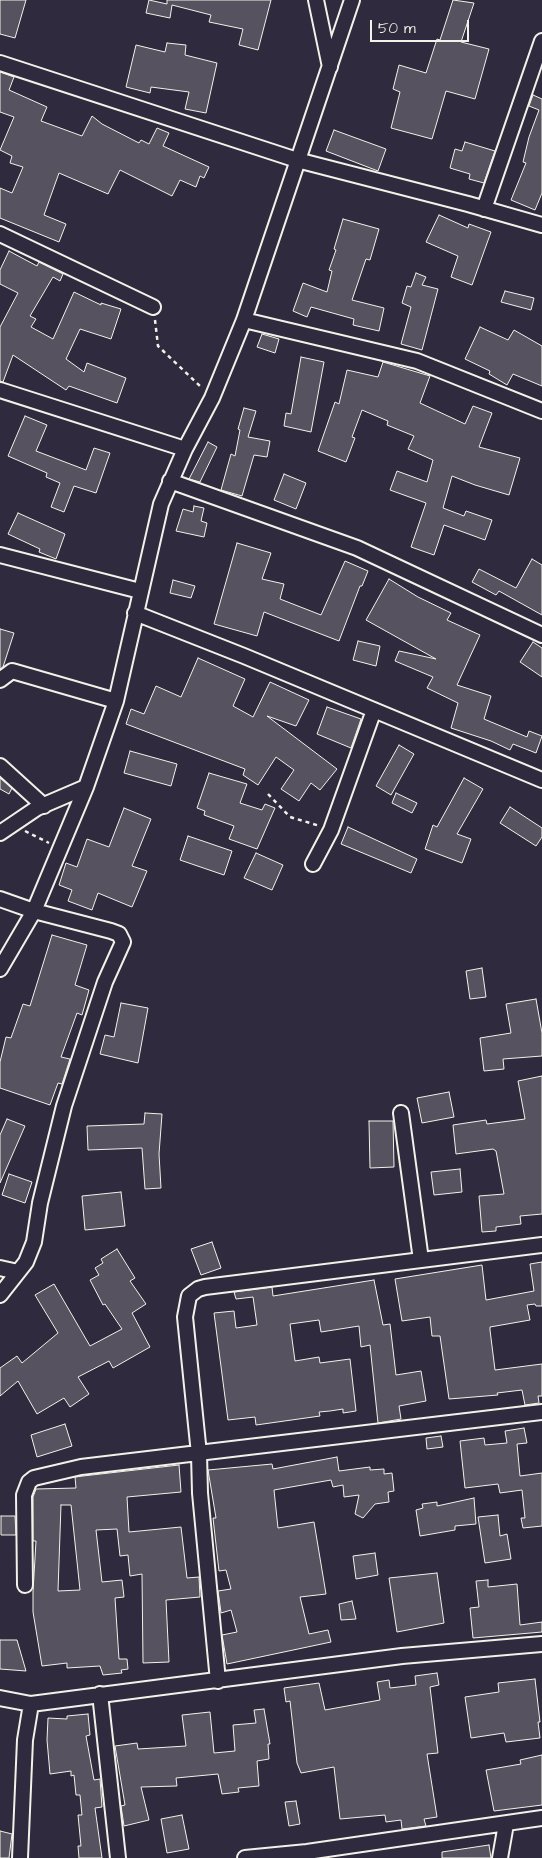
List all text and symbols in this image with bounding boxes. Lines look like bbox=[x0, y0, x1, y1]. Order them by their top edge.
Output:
scale bar bbox=[372, 10, 471, 42]
text: 50 m bbox=[378, 18, 416, 39]

